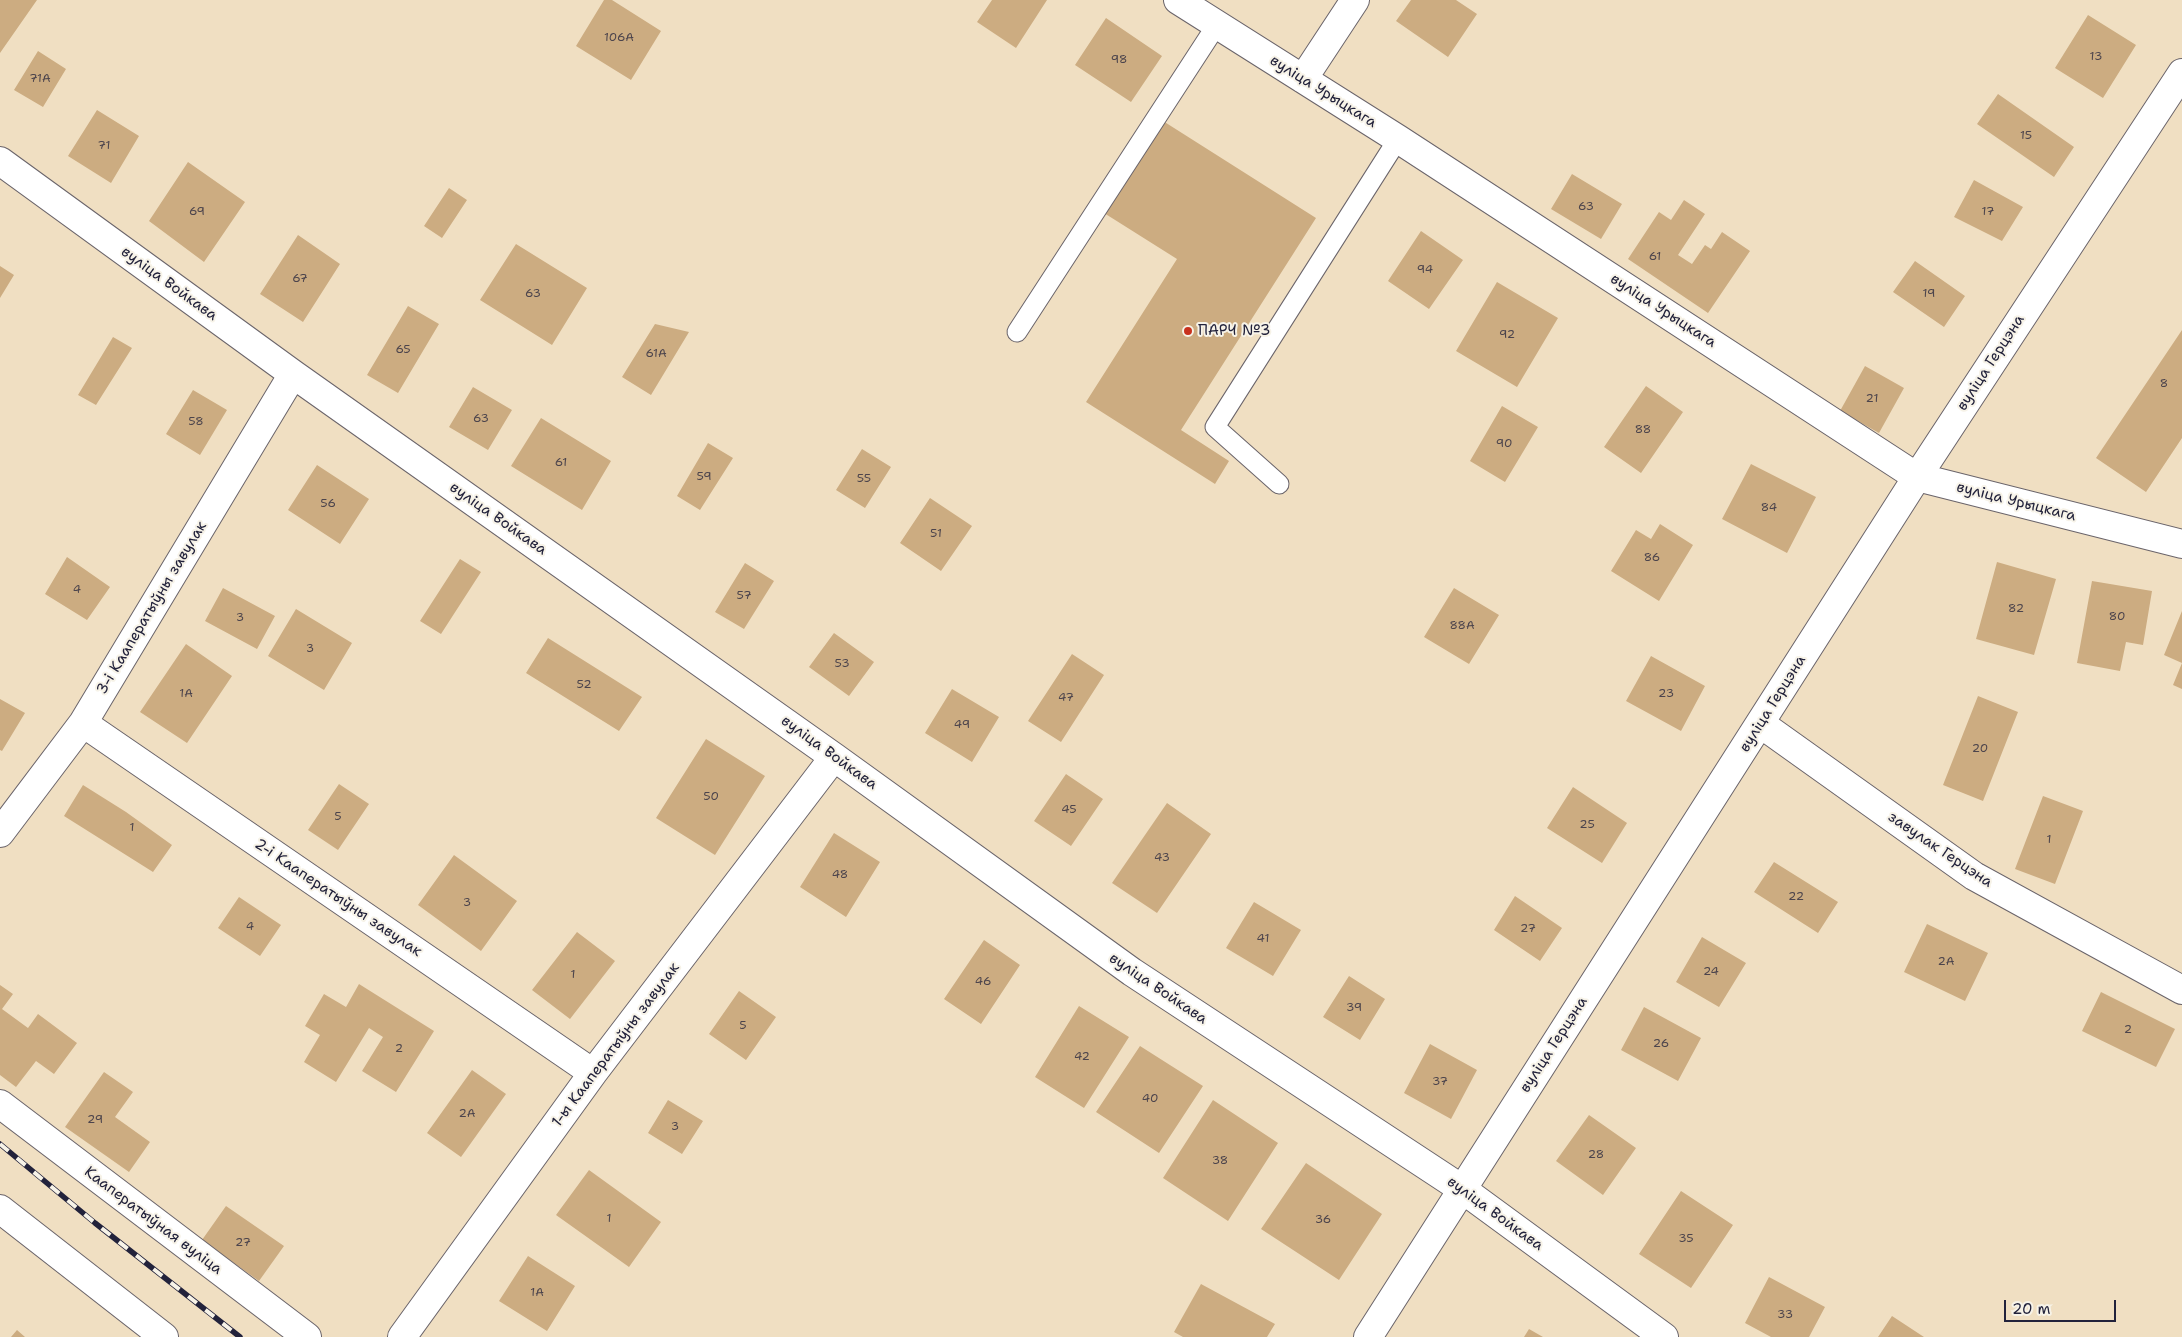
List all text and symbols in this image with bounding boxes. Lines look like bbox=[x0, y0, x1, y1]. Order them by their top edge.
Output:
house number: 106А bbox=[604, 31, 634, 45]
house number: 13 bbox=[2090, 50, 2102, 64]
street label: вуліца Урыцкага bbox=[1266, 52, 1380, 132]
house number: 98 bbox=[1111, 53, 1127, 67]
house number: 71А bbox=[29, 72, 51, 86]
house number: 15 bbox=[2020, 129, 2032, 143]
house number: 71 bbox=[98, 139, 110, 153]
house number: 63 bbox=[1578, 200, 1594, 214]
house number: 69 bbox=[189, 205, 205, 219]
house number: 17 bbox=[1982, 205, 1994, 219]
street label: вуліца Войкава bbox=[117, 243, 221, 325]
house number: 61 bbox=[1649, 250, 1661, 264]
house number: 94 bbox=[1417, 263, 1433, 277]
street label: вуліца Урыцкага bbox=[1607, 270, 1719, 352]
house number: 67 bbox=[292, 272, 308, 286]
house number: 63 bbox=[525, 287, 541, 301]
house number: 19 bbox=[1923, 287, 1935, 301]
street label: вуліца Герцэна bbox=[1953, 312, 2029, 414]
place label: ПАРЧ №3 bbox=[1198, 322, 1271, 340]
marker: ПАРЧ №3 bbox=[1182, 325, 1194, 337]
house number: 92 bbox=[1499, 328, 1515, 342]
house number: 65 bbox=[395, 343, 411, 357]
house number: 61А bbox=[645, 347, 667, 361]
house number: 8 bbox=[2160, 377, 2168, 391]
house number: 21 bbox=[1866, 392, 1878, 406]
house number: 63 bbox=[473, 412, 489, 426]
house number: 58 bbox=[188, 415, 204, 429]
house number: 88 bbox=[1635, 423, 1651, 437]
house number: 90 bbox=[1496, 437, 1512, 451]
house number: 61 bbox=[555, 456, 567, 470]
house number: 59 bbox=[696, 470, 712, 484]
house number: 55 bbox=[857, 472, 871, 486]
street label: вуліца Урыцкага bbox=[1954, 478, 2078, 526]
street label: вуліца Войкава bbox=[446, 479, 550, 559]
house number: 56 bbox=[320, 497, 336, 511]
house number: 84 bbox=[1761, 501, 1777, 515]
street label: 3-і Кааператыўны завулак bbox=[93, 518, 211, 698]
house number: 51 bbox=[930, 527, 942, 541]
house number: 86 bbox=[1644, 551, 1660, 565]
house number: 4 bbox=[73, 583, 81, 597]
house number: 57 bbox=[736, 589, 752, 603]
house number: 82 bbox=[2008, 602, 2024, 616]
house number: 80 bbox=[2109, 610, 2125, 624]
house number: 3 bbox=[236, 611, 244, 625]
house number: 88А bbox=[1449, 619, 1475, 633]
house number: 3 bbox=[306, 642, 314, 656]
street label: вуліца Герцэна bbox=[1736, 652, 1810, 756]
house number: 53 bbox=[834, 657, 850, 671]
house number: 52 bbox=[576, 678, 592, 692]
house number: 1А bbox=[179, 687, 193, 701]
house number: 23 bbox=[1658, 687, 1674, 701]
house number: 47 bbox=[1058, 691, 1074, 705]
street label: вуліца Войкава bbox=[777, 712, 881, 794]
house number: 49 bbox=[954, 718, 970, 732]
house number: 20 bbox=[1972, 742, 1988, 756]
house number: 50 bbox=[703, 790, 719, 804]
house number: 45 bbox=[1061, 803, 1077, 817]
street label: завулак Герцэна bbox=[1884, 808, 1996, 892]
house number: 5 bbox=[334, 810, 342, 824]
house number: 25 bbox=[1579, 818, 1595, 832]
house number: 1 bbox=[129, 821, 135, 835]
house number: 1 bbox=[2046, 833, 2052, 847]
street label: 2-і Кааператыўны завулак bbox=[251, 835, 425, 961]
house number: 43 bbox=[1154, 851, 1170, 865]
house number: 48 bbox=[832, 868, 848, 882]
house number: 22 bbox=[1788, 890, 1804, 904]
house number: 3 bbox=[463, 896, 471, 910]
house number: 4 bbox=[246, 920, 254, 934]
house number: 27 bbox=[1520, 922, 1536, 936]
house number: 41 bbox=[1257, 932, 1269, 946]
street label: вуліца Войкава bbox=[1105, 950, 1211, 1028]
house number: 2А bbox=[1937, 955, 1955, 969]
street label: 1-ы Кааператыўны завулак bbox=[548, 959, 684, 1131]
house number: 24 bbox=[1703, 965, 1719, 979]
house number: 1 bbox=[570, 968, 576, 982]
house number: 46 bbox=[975, 975, 991, 989]
street label: вуліца Герцэна bbox=[1516, 994, 1592, 1096]
house number: 39 bbox=[1346, 1001, 1362, 1015]
house number: 5 bbox=[739, 1019, 747, 1033]
house number: 2 bbox=[2124, 1023, 2132, 1037]
house number: 26 bbox=[1653, 1037, 1669, 1051]
house number: 2 bbox=[395, 1042, 403, 1056]
house number: 42 bbox=[1074, 1050, 1090, 1064]
house number: 37 bbox=[1432, 1075, 1448, 1089]
house number: 40 bbox=[1142, 1092, 1158, 1106]
house number: 2А bbox=[458, 1107, 476, 1121]
house number: 29 bbox=[87, 1113, 103, 1127]
house number: 3 bbox=[671, 1120, 679, 1134]
house number: 28 bbox=[1588, 1148, 1604, 1162]
house number: 38 bbox=[1212, 1154, 1228, 1168]
street label: Кааператыўная вуліца bbox=[80, 1163, 226, 1279]
street label: вуліца Войкава bbox=[1443, 1173, 1547, 1255]
house number: 1 bbox=[606, 1212, 612, 1226]
house number: 36 bbox=[1315, 1213, 1331, 1227]
house number: 35 bbox=[1678, 1232, 1694, 1246]
house number: 27 bbox=[235, 1236, 251, 1250]
house number: 1А bbox=[530, 1286, 544, 1300]
scale bar bbox=[2007, 1290, 2120, 1322]
text: 20 m bbox=[2012, 1299, 2051, 1319]
house number: 33 bbox=[1777, 1308, 1793, 1322]

